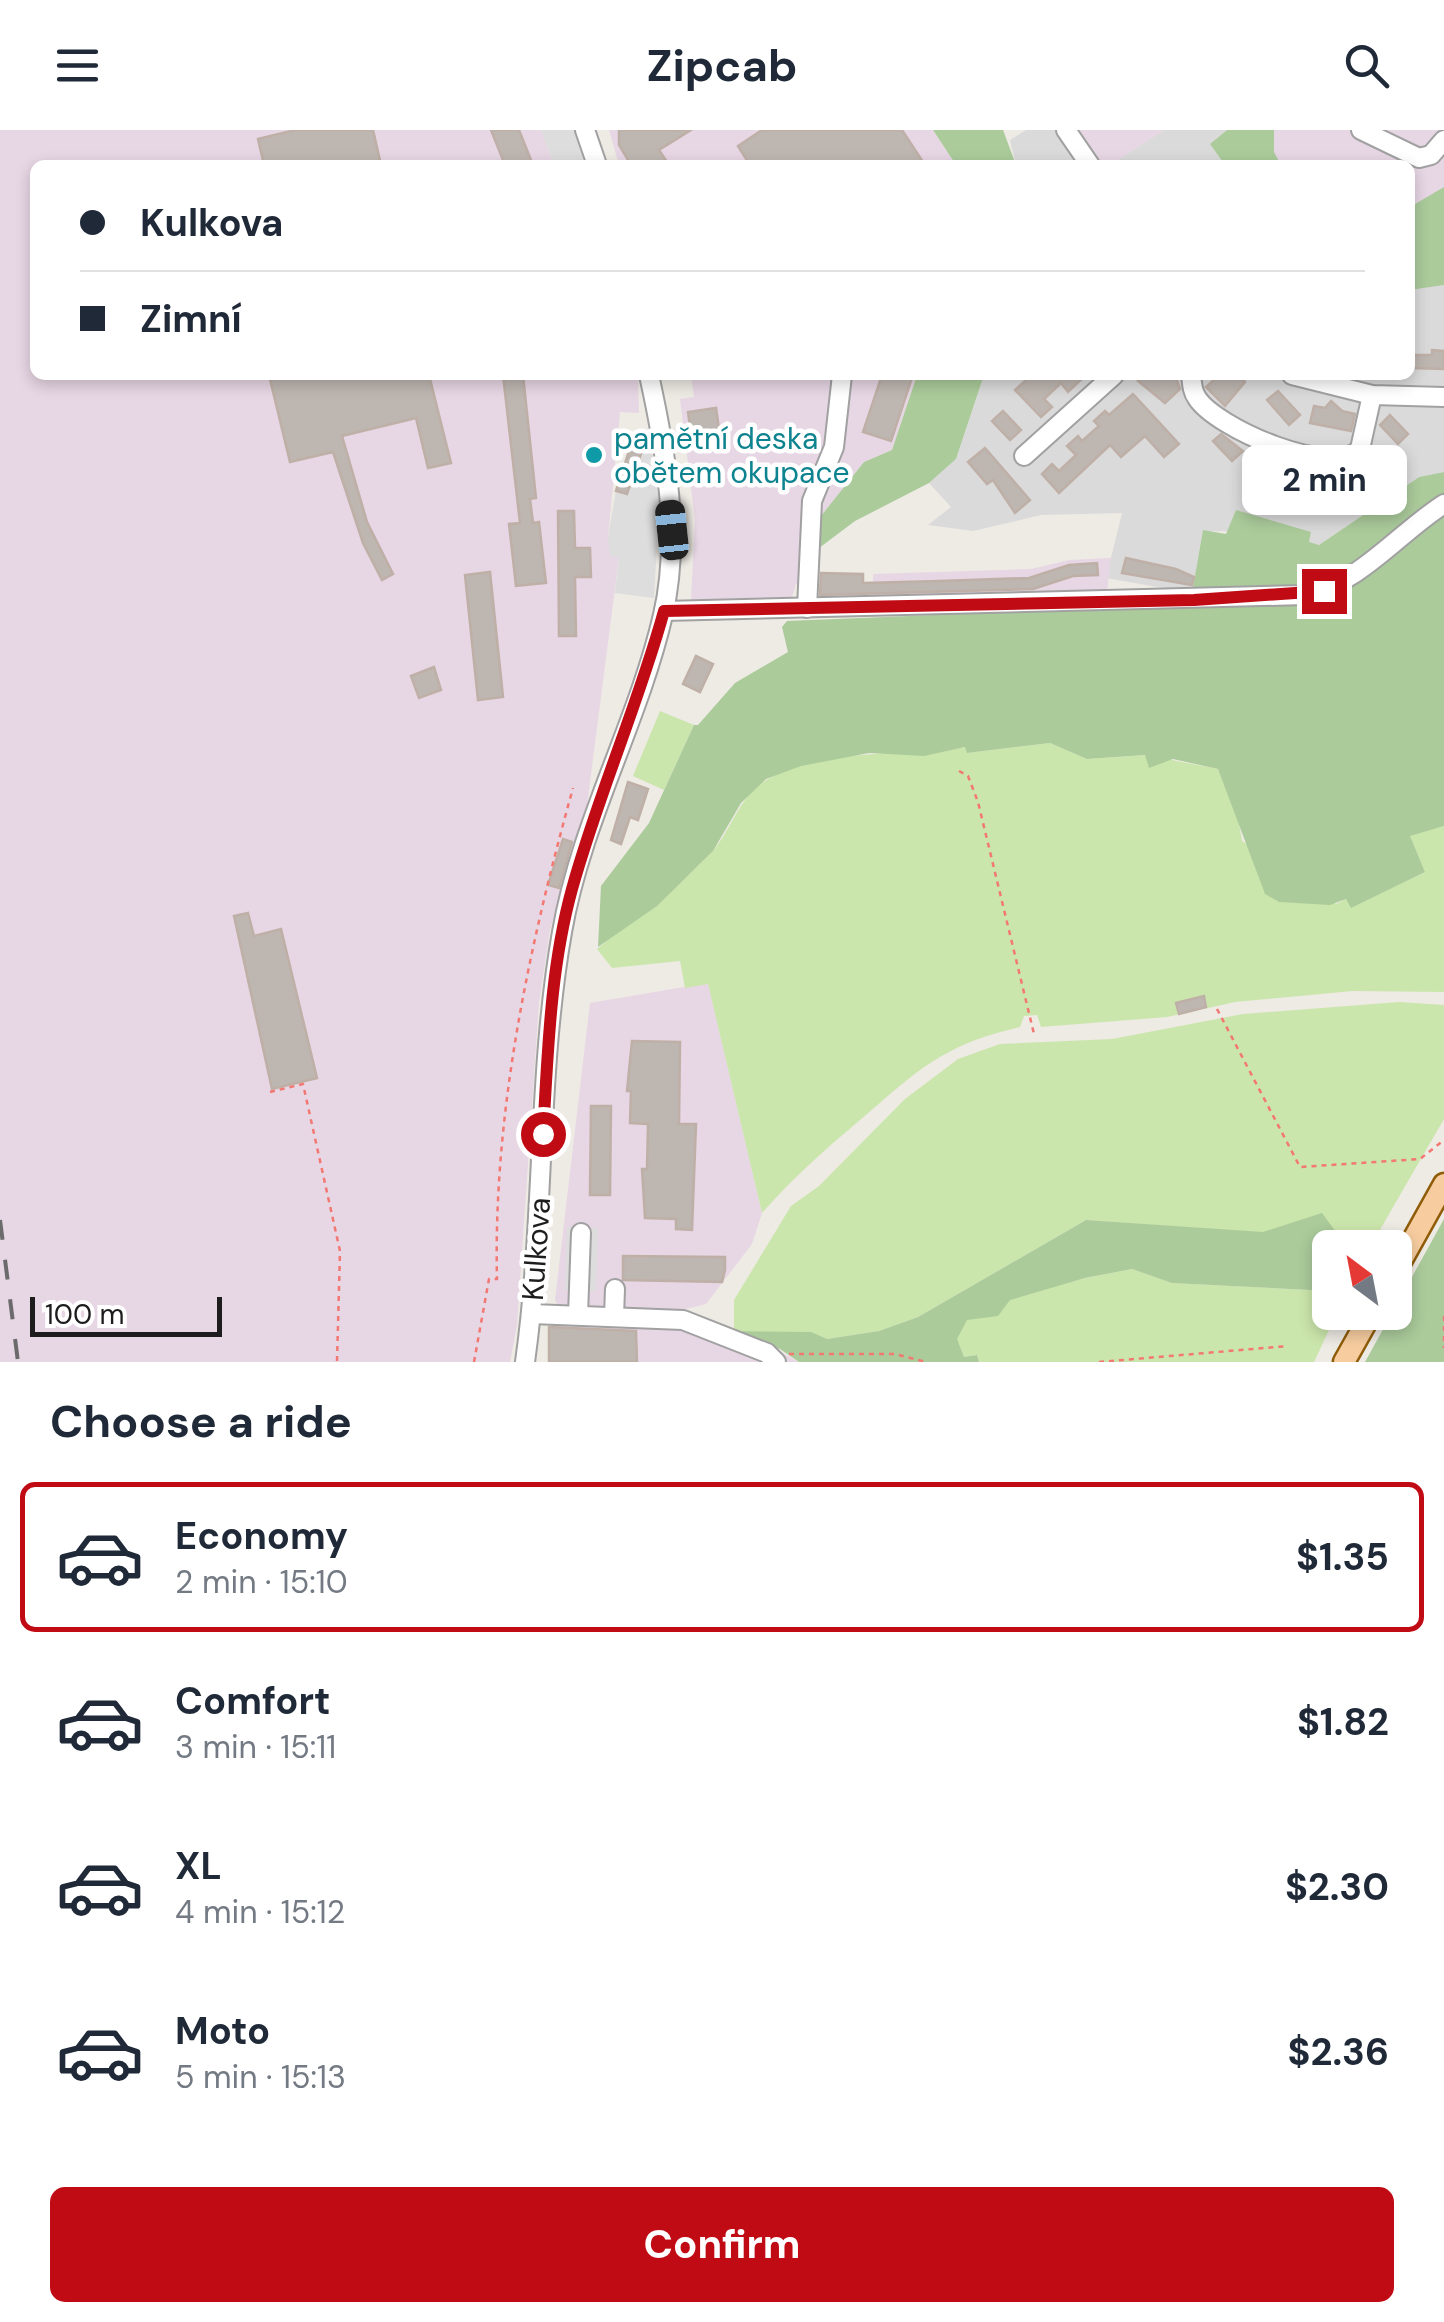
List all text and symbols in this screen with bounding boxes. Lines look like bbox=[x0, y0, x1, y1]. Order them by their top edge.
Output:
text: Zipcab bbox=[647, 36, 797, 95]
icon: menu bbox=[50, 38, 105, 93]
icon: search bbox=[1339, 38, 1394, 93]
text: Kulkova bbox=[140, 198, 283, 248]
text: Zimní bbox=[140, 294, 242, 344]
place label: pamětní deska obětem okupace bbox=[614, 419, 850, 492]
marker: pamětní deska obětem okupace bbox=[583, 444, 605, 466]
callout: 2 min bbox=[1242, 446, 1406, 516]
text: 2 min bbox=[1282, 459, 1367, 501]
car bbox=[654, 499, 690, 561]
route end bbox=[1302, 569, 1347, 614]
route start bbox=[521, 1112, 566, 1157]
street label: Kulkova bbox=[513, 1196, 559, 1302]
north arrow bbox=[1312, 1230, 1412, 1330]
map controls bbox=[1312, 1230, 1412, 1330]
scale bar bbox=[30, 1292, 222, 1336]
text: 100 m bbox=[45, 1296, 124, 1333]
text: Choose a ride bbox=[50, 1392, 352, 1451]
text: Economy bbox=[175, 1511, 348, 1561]
icon: car bbox=[55, 1512, 145, 1602]
text: $1.35 bbox=[1296, 1532, 1389, 1582]
text: 2 min · 15:10 bbox=[175, 1561, 348, 1603]
text: Comfort bbox=[175, 1676, 331, 1726]
icon: car bbox=[55, 1677, 145, 1767]
text: $1.82 bbox=[1297, 1697, 1389, 1747]
text: 3 min · 15:11 bbox=[175, 1726, 336, 1768]
text: XL bbox=[175, 1841, 222, 1891]
icon: car bbox=[55, 1842, 145, 1932]
text: $2.30 bbox=[1285, 1862, 1389, 1912]
text: 4 min · 15:12 bbox=[175, 1891, 345, 1933]
text: Moto bbox=[175, 2006, 270, 2056]
icon: car bbox=[55, 2007, 145, 2097]
text: $2.36 bbox=[1288, 2027, 1389, 2077]
text: 5 min · 15:13 bbox=[175, 2056, 346, 2098]
button: Confirm bbox=[50, 2187, 1394, 2302]

